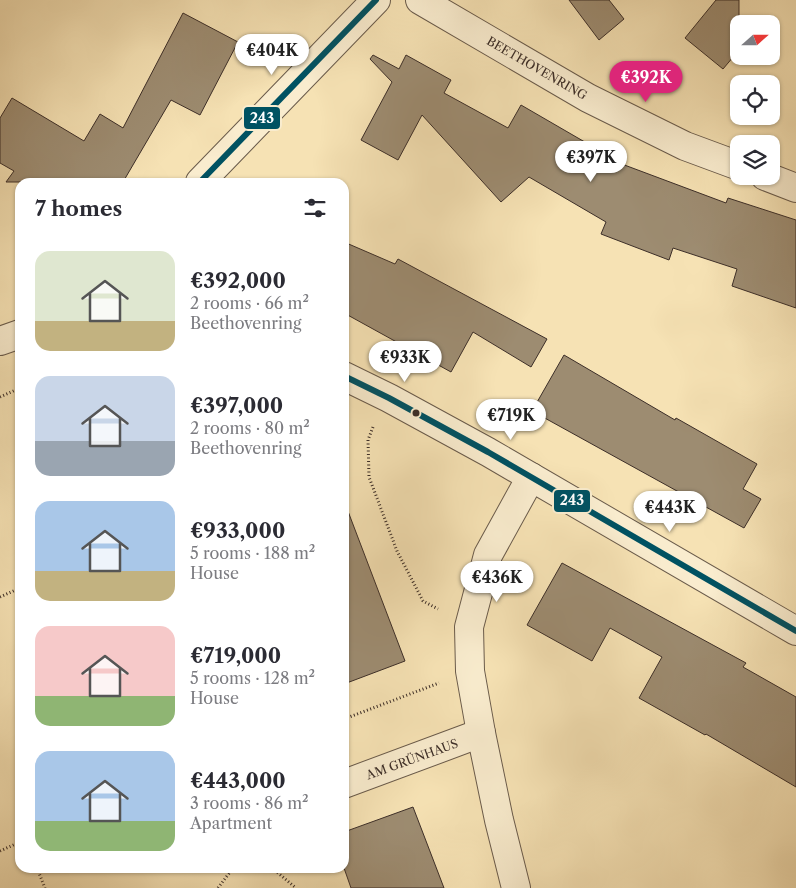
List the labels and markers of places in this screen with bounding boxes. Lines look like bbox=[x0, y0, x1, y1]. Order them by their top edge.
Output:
pin: €404K bbox=[237, 34, 307, 76]
pin: €392K bbox=[611, 61, 681, 103]
pin: €397K bbox=[556, 140, 626, 183]
pin: €933K bbox=[370, 340, 440, 383]
pin: €719K bbox=[476, 398, 546, 441]
unlabelled marker bbox=[411, 408, 421, 418]
pin: €443K bbox=[635, 490, 705, 533]
pin: €436K bbox=[462, 560, 532, 603]

